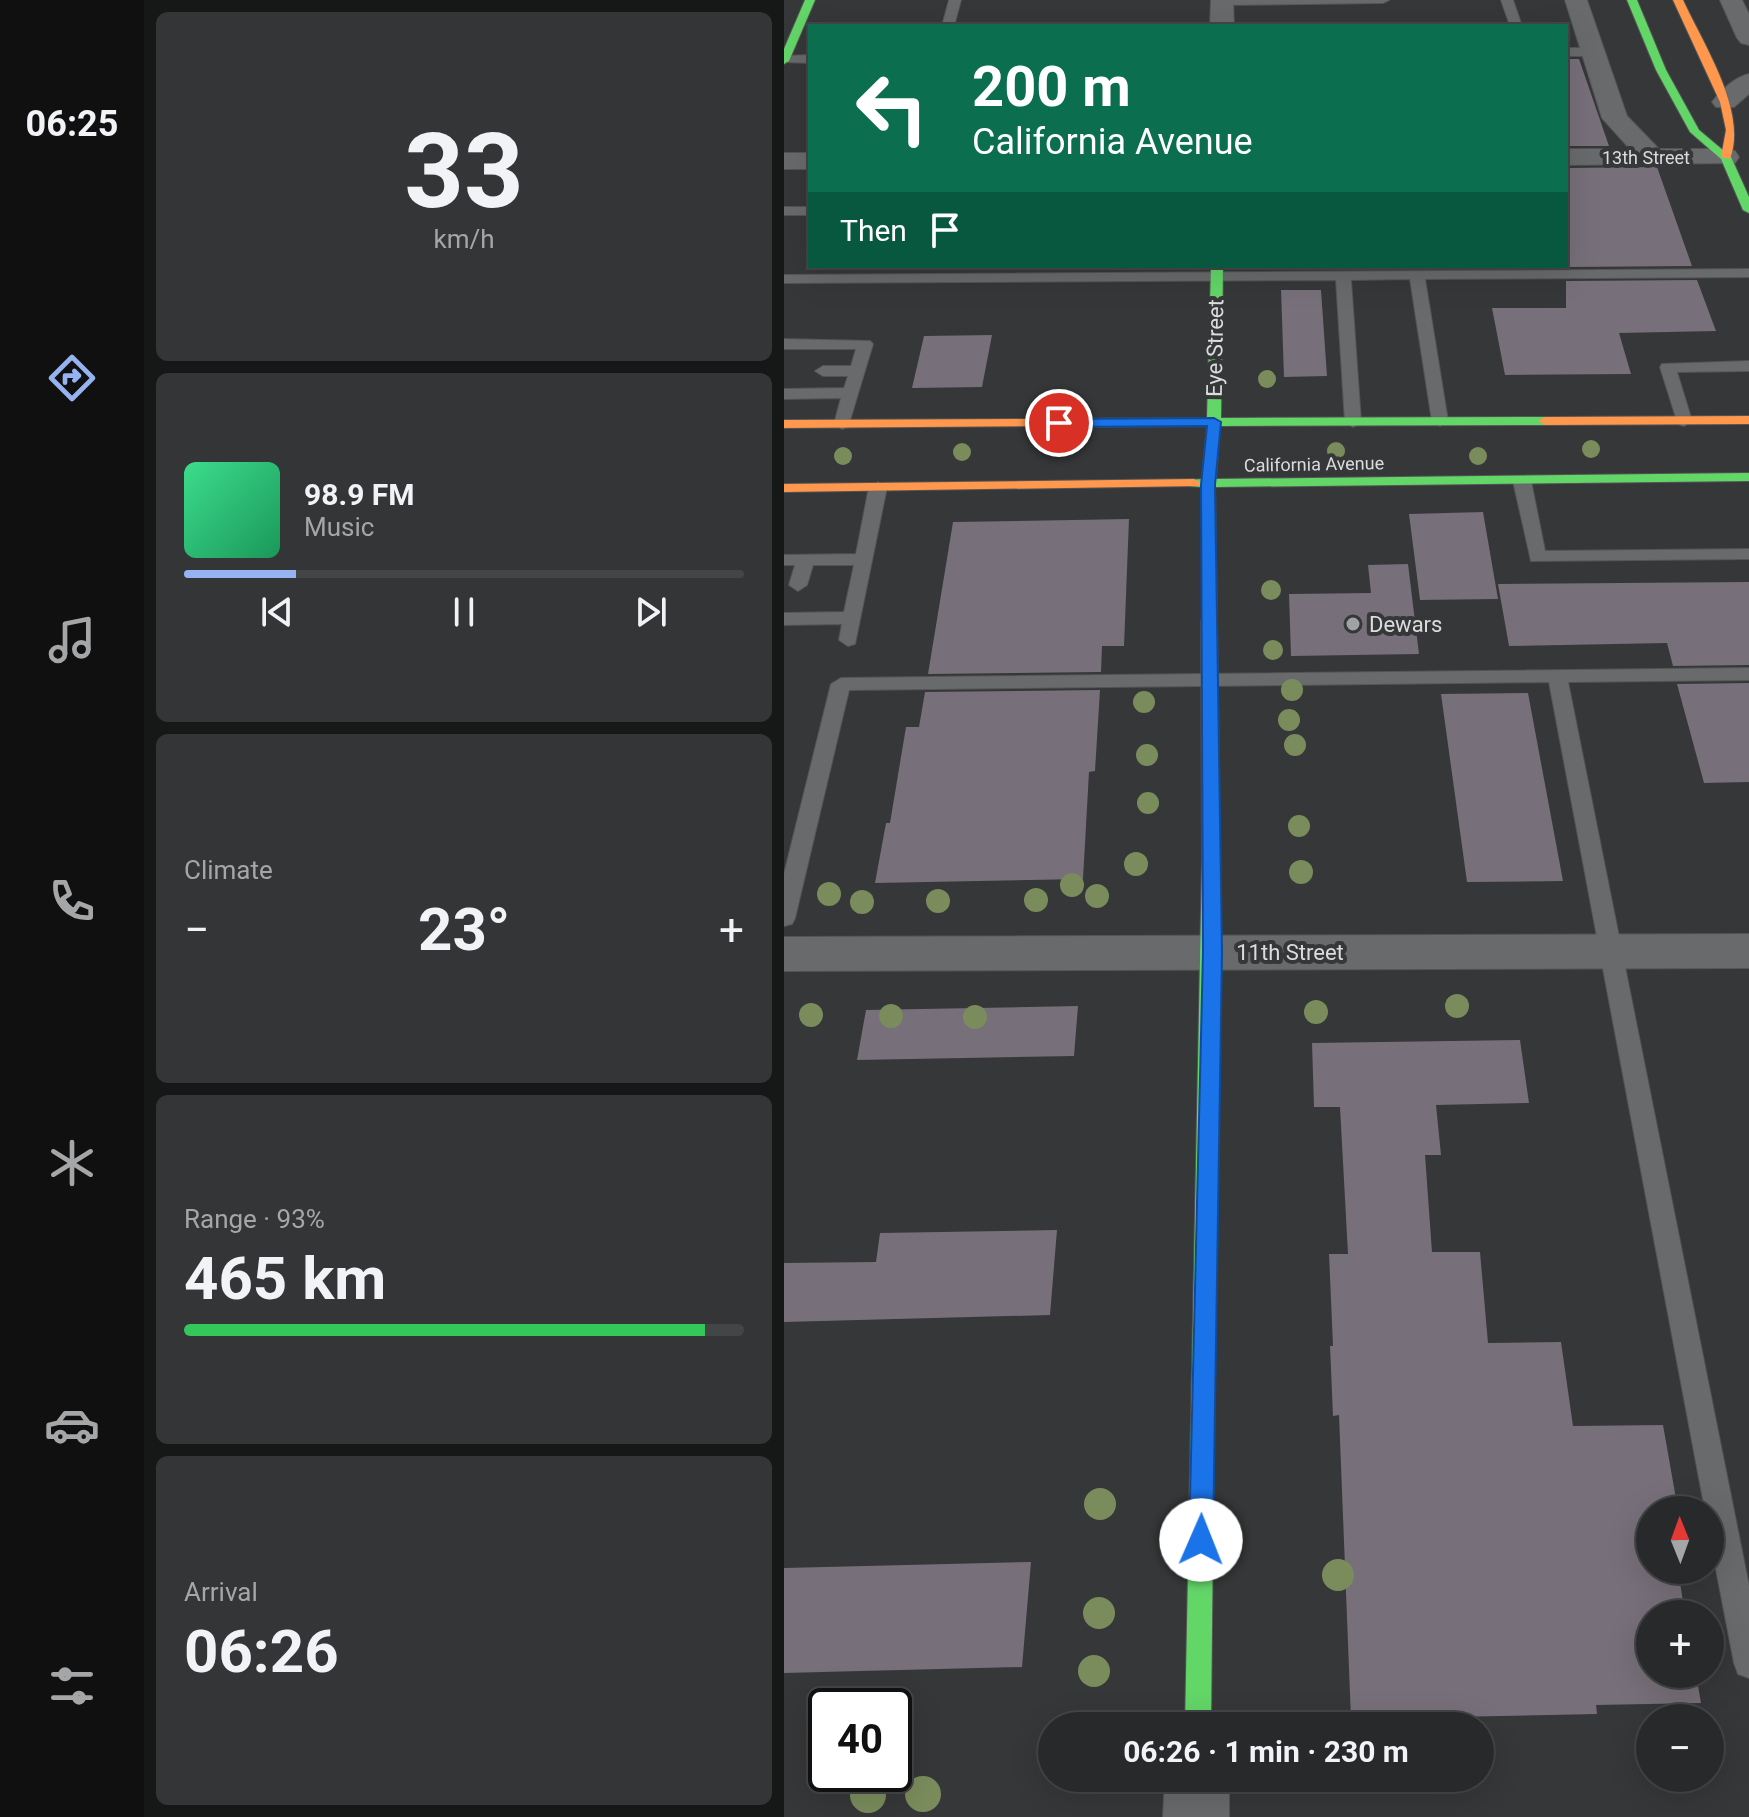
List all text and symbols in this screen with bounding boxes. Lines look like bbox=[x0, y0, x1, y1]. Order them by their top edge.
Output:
text: 200 m bbox=[972, 54, 1131, 120]
icon: left bbox=[840, 56, 944, 160]
text: 06:25 bbox=[26, 103, 118, 145]
text: 33 bbox=[404, 111, 524, 232]
text: California Avenue bbox=[972, 121, 1253, 163]
street label: 13th Street bbox=[1602, 147, 1690, 168]
icon: arrive bbox=[923, 208, 967, 252]
text: Then bbox=[840, 213, 907, 248]
text: km/h bbox=[433, 224, 495, 254]
street label: Eye Street bbox=[1202, 299, 1228, 397]
icon: directions bbox=[44, 350, 100, 406]
pin bbox=[1025, 389, 1093, 457]
icon: arrive bbox=[1037, 401, 1081, 445]
street label: California Avenue bbox=[1244, 452, 1384, 476]
text: 98.9 FM bbox=[304, 477, 415, 512]
text: Music bbox=[304, 512, 374, 542]
icon: previous bbox=[255, 590, 299, 634]
icon: pause bbox=[442, 590, 486, 634]
icon: next bbox=[629, 590, 673, 634]
icon: music bbox=[44, 612, 100, 668]
place label: Dewars bbox=[1369, 612, 1442, 637]
marker: Dewars bbox=[1344, 615, 1362, 633]
text: Climate bbox=[184, 855, 273, 885]
icon: phone bbox=[44, 873, 100, 929]
text: 23° bbox=[418, 894, 510, 965]
text: − bbox=[184, 904, 209, 956]
text: + bbox=[719, 904, 744, 956]
street label: 11th Street bbox=[1236, 940, 1344, 965]
icon: climate bbox=[44, 1135, 100, 1191]
text: Range · 93% bbox=[184, 1204, 325, 1234]
text: 465 km bbox=[184, 1243, 386, 1314]
icon: car bbox=[44, 1397, 100, 1453]
north arrow bbox=[1636, 1496, 1724, 1584]
map controls bbox=[1636, 1496, 1724, 1792]
position arrow bbox=[1159, 1498, 1243, 1582]
text: Arrival bbox=[184, 1577, 258, 1607]
button: + bbox=[1636, 1600, 1724, 1688]
text: 06:26 bbox=[184, 1616, 339, 1687]
icon: filters bbox=[44, 1658, 100, 1714]
speed limit sign: 40 bbox=[808, 1688, 912, 1792]
button: − bbox=[1636, 1704, 1724, 1792]
text: 06:26 · 1 min · 230 m bbox=[1123, 1734, 1409, 1769]

